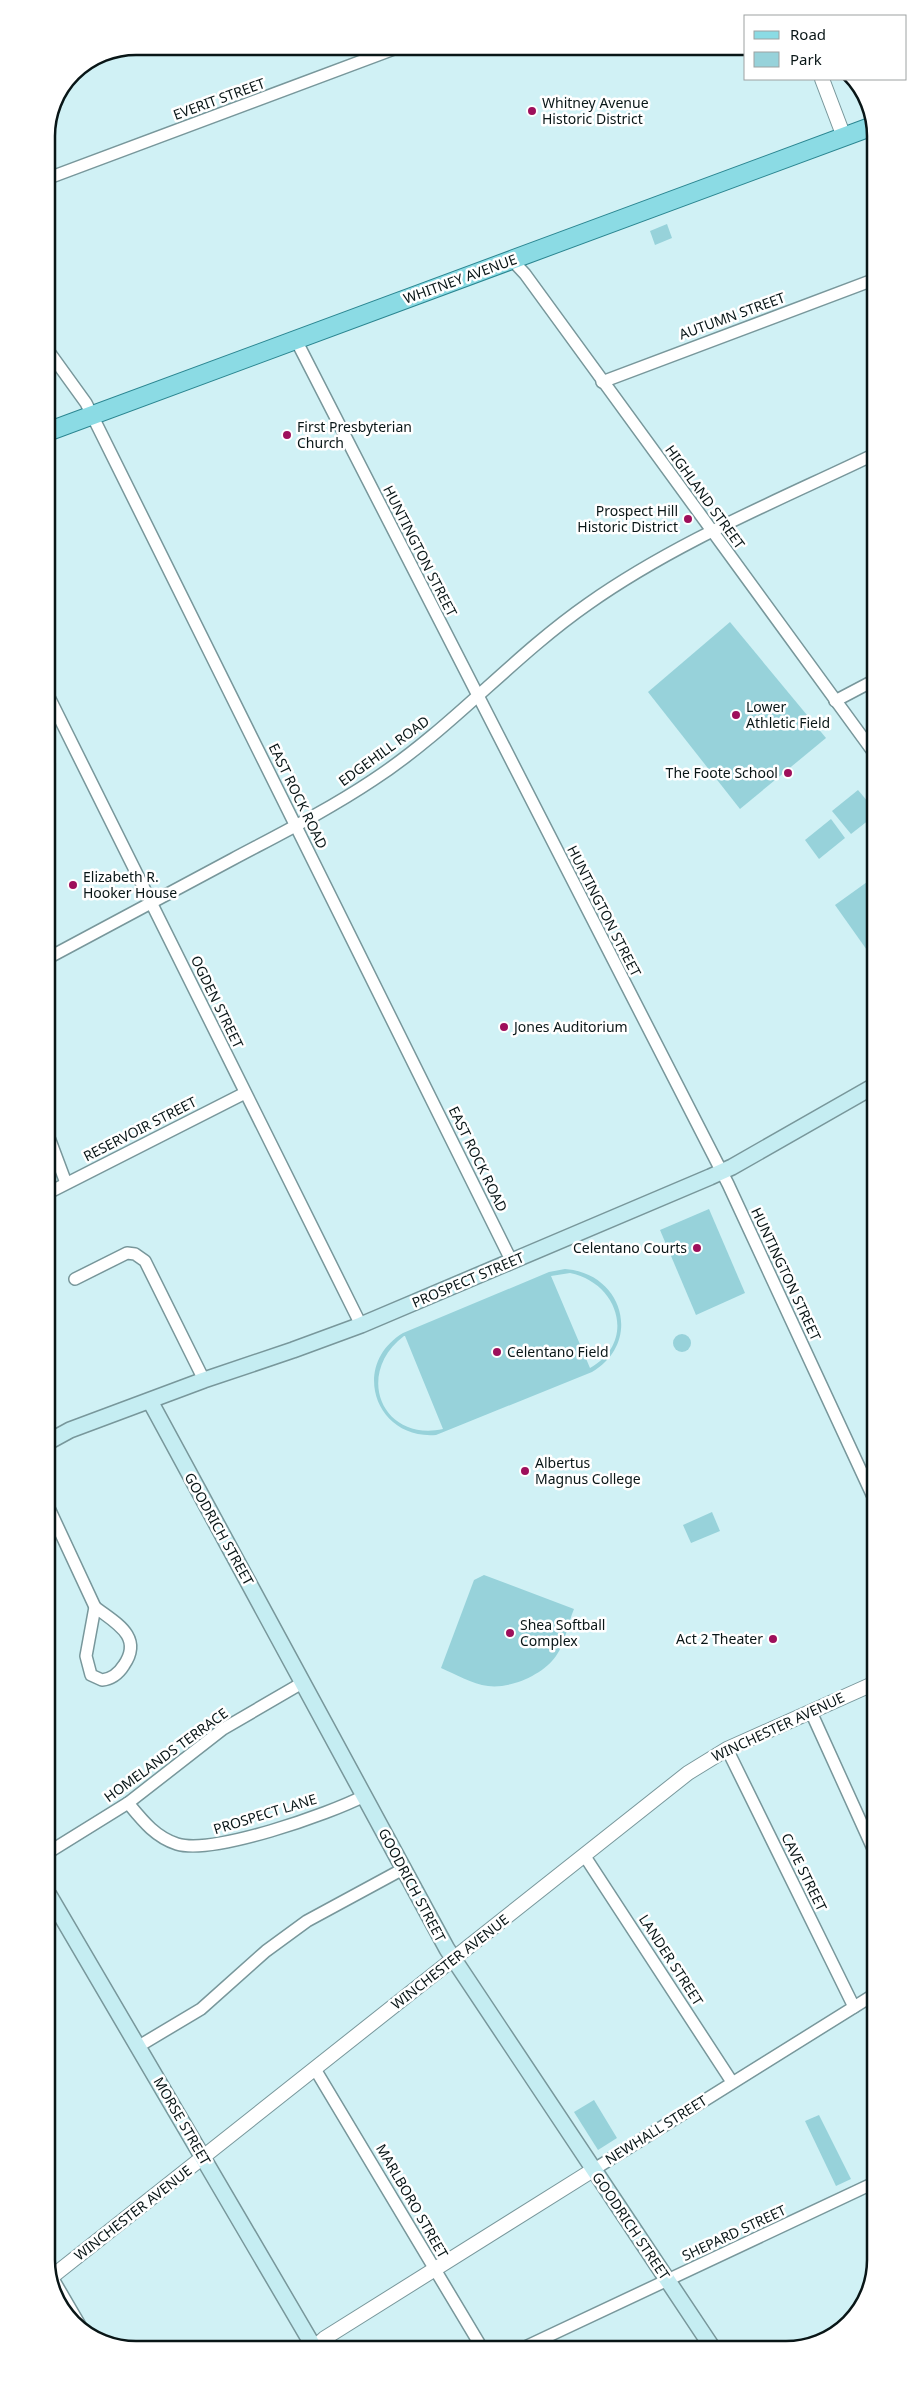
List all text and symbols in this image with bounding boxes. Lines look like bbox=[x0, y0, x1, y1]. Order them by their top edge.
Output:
legend bbox=[744, 15, 907, 80]
text: Road bbox=[790, 24, 826, 44]
text: Park bbox=[790, 49, 822, 69]
street label: EVERIT STREET bbox=[170, 73, 268, 124]
place label: Whitney Avenue Historic District bbox=[542, 93, 649, 128]
marker: Whitney Avenue Historic District bbox=[526, 105, 538, 117]
street label: WHITNEY AVENUE bbox=[401, 249, 519, 308]
street label: AUTUMN STREET bbox=[676, 287, 788, 344]
place label: First Presbyterian Church bbox=[297, 417, 412, 452]
marker: First Presbyterian Church bbox=[281, 429, 293, 441]
street label: HIGHLAND STREET bbox=[661, 441, 750, 553]
street label: HUNTINGTON STREET bbox=[379, 482, 462, 620]
place label: Prospect Hill Historic District bbox=[577, 501, 678, 536]
marker: Prospect Hill Historic District bbox=[682, 513, 694, 525]
place label: Lower Athletic Field bbox=[746, 697, 830, 732]
marker: Lower Athletic Field bbox=[730, 709, 742, 721]
street label: EDGEHILL ROAD bbox=[334, 711, 433, 790]
street label: EAST ROCK ROAD bbox=[265, 740, 332, 852]
place label: The Foote School bbox=[666, 763, 778, 782]
marker: The Foote School bbox=[782, 767, 794, 779]
street label: HUNTINGTON STREET bbox=[563, 842, 646, 980]
place label: Elizabeth R. Hooker House bbox=[83, 867, 177, 902]
marker: Elizabeth R. Hooker House bbox=[67, 879, 79, 891]
street label: OGDEN STREET bbox=[187, 952, 248, 1051]
place label: Jones Auditorium bbox=[512, 1017, 628, 1036]
marker: Jones Auditorium bbox=[498, 1021, 510, 1033]
street label: RESERVOIR STREET bbox=[80, 1092, 200, 1165]
street label: EAST ROCK ROAD bbox=[445, 1103, 512, 1215]
street label: HUNTINGTON STREET bbox=[747, 1204, 826, 1344]
place label: Celentano Courts bbox=[573, 1238, 687, 1257]
marker: Celentano Courts bbox=[691, 1242, 703, 1254]
street label: PROSPECT STREET bbox=[409, 1247, 527, 1312]
place label: Celentano Field bbox=[507, 1342, 609, 1361]
marker: Celentano Field bbox=[491, 1346, 503, 1358]
place label: Albertus Magnus College bbox=[535, 1453, 641, 1488]
marker: Albertus Magnus College bbox=[519, 1465, 531, 1477]
street label: GOODRICH STREET bbox=[181, 1469, 258, 1589]
place label: Shea Softball Complex bbox=[520, 1615, 605, 1650]
marker: Shea Softball Complex bbox=[504, 1627, 516, 1639]
place label: Act 2 Theater bbox=[676, 1629, 763, 1648]
marker: Act 2 Theater bbox=[767, 1633, 779, 1645]
street label: WINCHESTER AVENUE bbox=[708, 1687, 847, 1766]
street label: HOMELANDS TERRACE bbox=[100, 1703, 231, 1806]
street label: PROSPECT LANE bbox=[211, 1789, 319, 1838]
street label: GOODRICH STREET bbox=[374, 1825, 451, 1945]
street label: CAVE STREET bbox=[777, 1830, 832, 1914]
street label: WINCHESTER AVENUE bbox=[387, 1910, 512, 2013]
street label: LANDER STREET bbox=[635, 1911, 708, 2009]
street label: MORSE STREET bbox=[149, 2073, 216, 2169]
street label: NEWHALL STREET bbox=[601, 2091, 710, 2169]
street label: MARLBORO STREET bbox=[372, 2140, 453, 2261]
street label: WINCHESTER AVENUE bbox=[70, 2161, 195, 2264]
street label: GOODRICH STREET bbox=[588, 2168, 675, 2283]
street label: SHEPARD STREET bbox=[679, 2200, 789, 2265]

